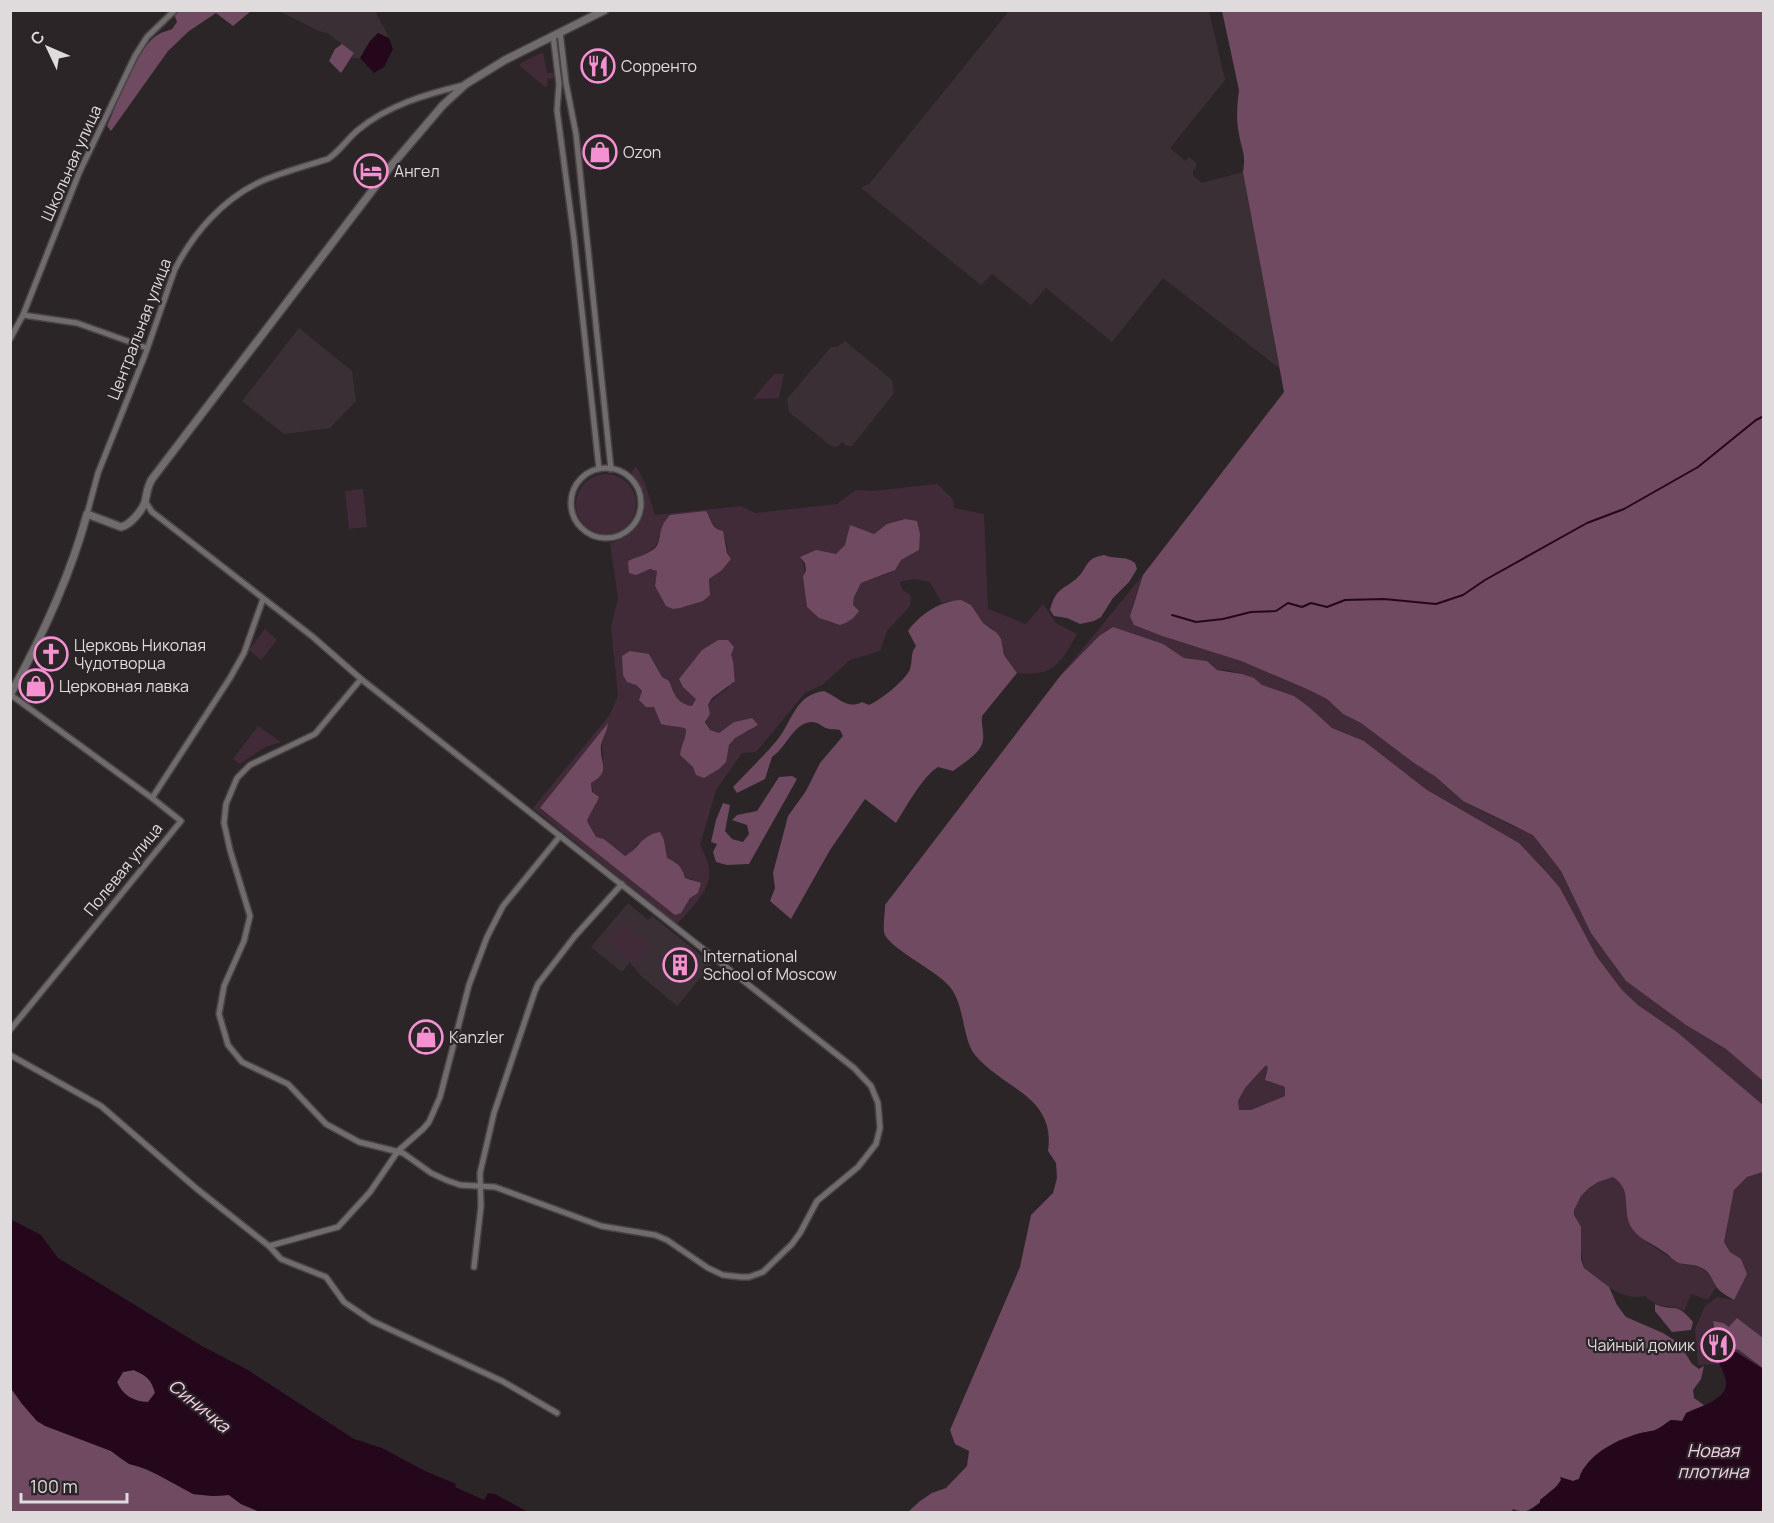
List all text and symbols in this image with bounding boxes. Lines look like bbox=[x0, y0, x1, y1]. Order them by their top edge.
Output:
north arrow bbox=[18, 18, 78, 78]
text: С bbox=[25, 26, 49, 49]
restaurant icon: Сорренто bbox=[580, 48, 616, 84]
place label: Сорренто bbox=[621, 55, 697, 77]
street label: Школьная улица bbox=[36, 101, 106, 225]
shop icon: Ozon bbox=[582, 134, 618, 170]
place label: Ozon bbox=[623, 141, 661, 163]
hotel icon: Ангел bbox=[353, 153, 389, 189]
place label: Ангел bbox=[394, 160, 440, 182]
street label: Центральная улица bbox=[102, 255, 176, 403]
place label: Церковь Николая Чудотворца bbox=[74, 634, 206, 674]
church icon: Церковь Николая Чудотворца bbox=[33, 636, 69, 672]
shop icon: Церковная лавка bbox=[18, 668, 54, 704]
place label: Церковная лавка bbox=[59, 675, 189, 697]
street label: Полевая улица bbox=[79, 818, 167, 920]
place label: International School of Moscow bbox=[703, 945, 837, 985]
building icon: International School of Moscow bbox=[662, 947, 698, 983]
shop icon: Kanzler bbox=[408, 1019, 444, 1055]
place label: Kanzler bbox=[449, 1026, 504, 1048]
restaurant icon: Чайный домик bbox=[1700, 1327, 1736, 1363]
place label: Чайный домик bbox=[1587, 1334, 1696, 1356]
water label: Синичка bbox=[164, 1373, 236, 1438]
water label: Новая плотина bbox=[1677, 1438, 1749, 1483]
scale bar bbox=[21, 1466, 128, 1504]
text: 100 m bbox=[30, 1474, 78, 1498]

